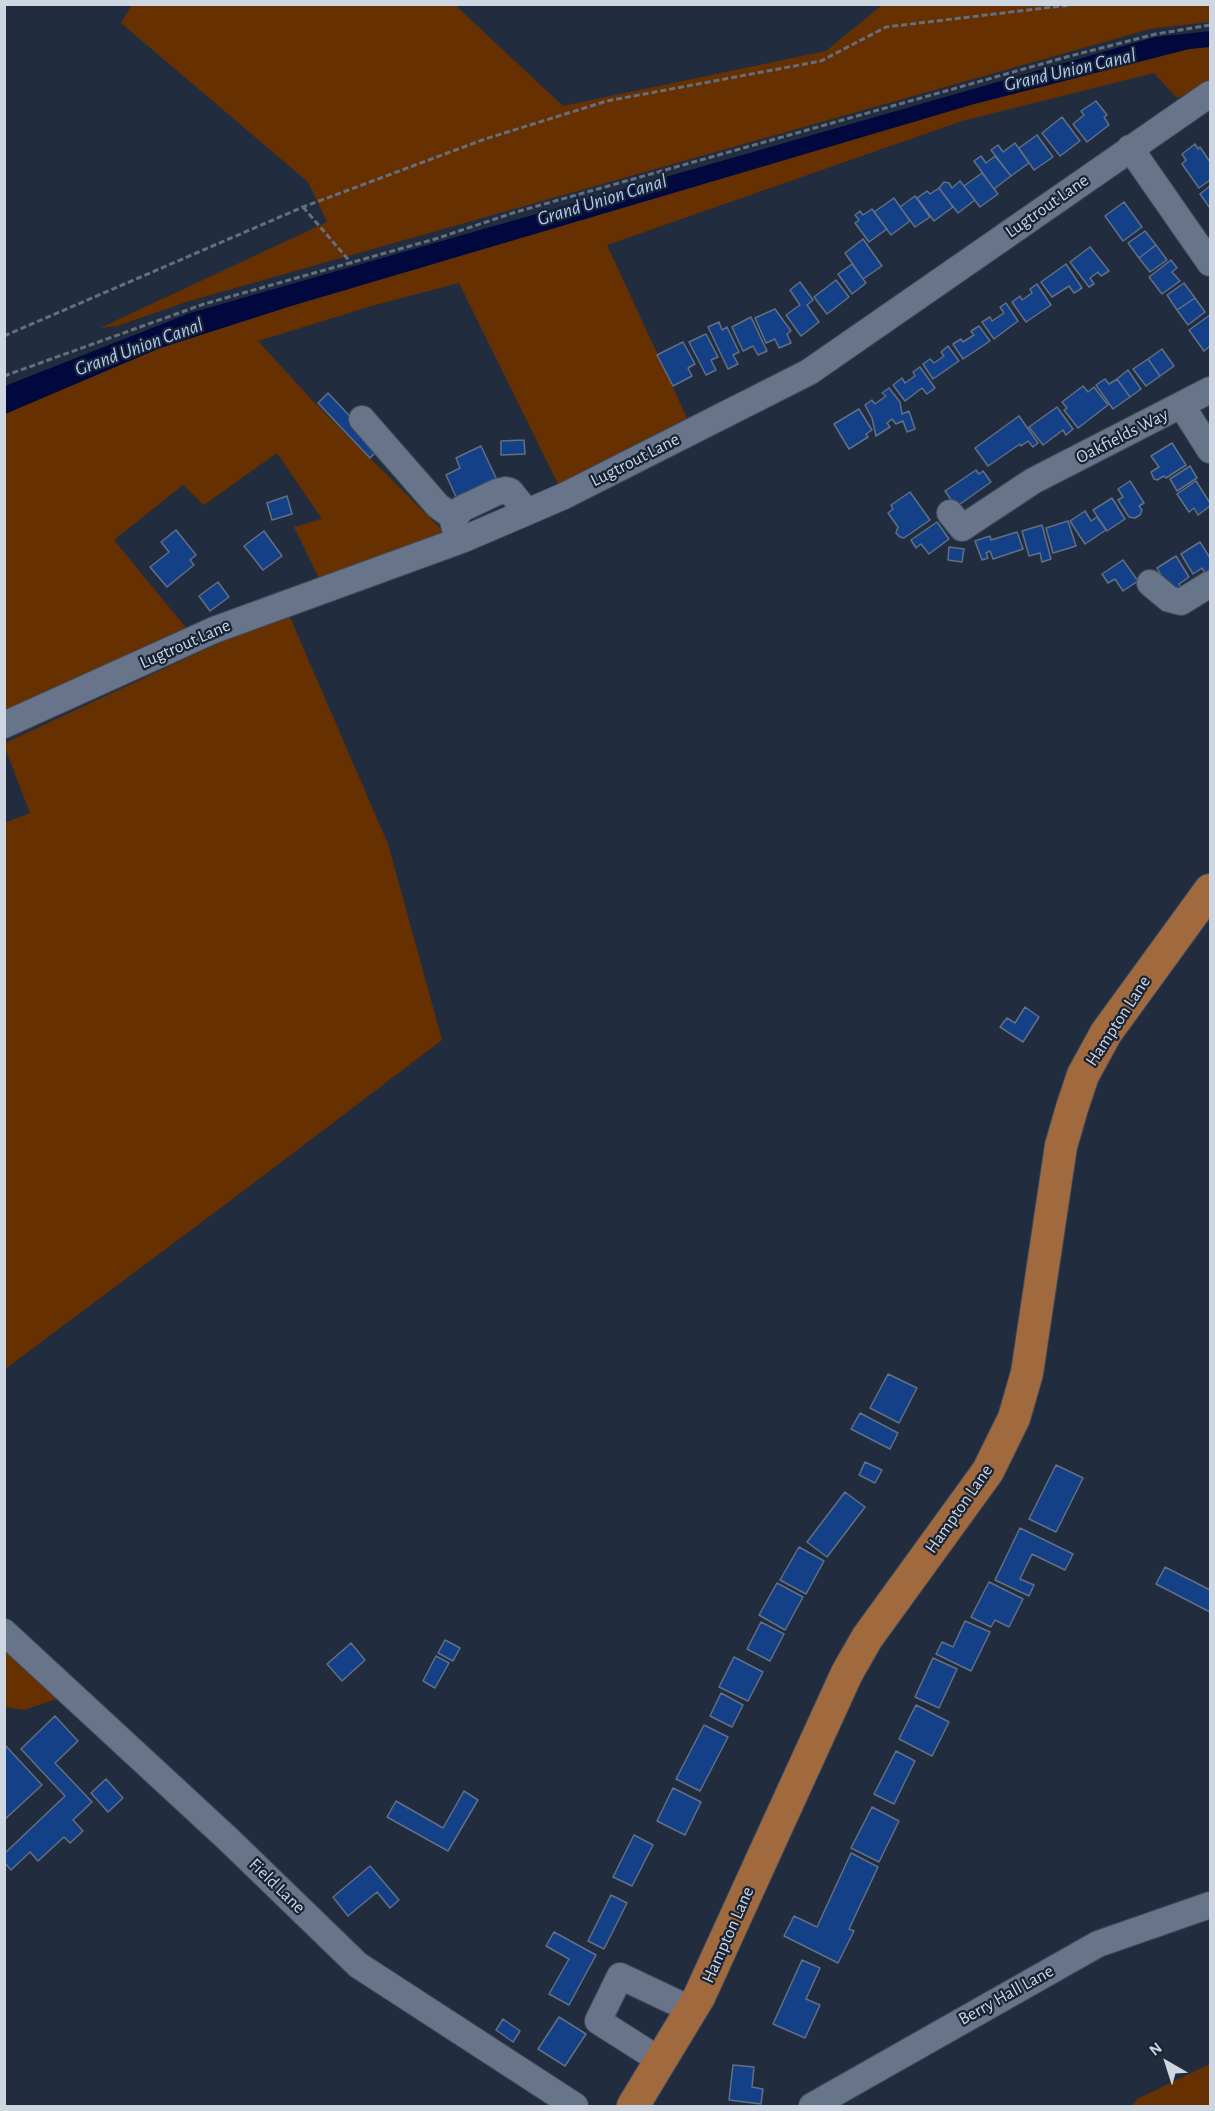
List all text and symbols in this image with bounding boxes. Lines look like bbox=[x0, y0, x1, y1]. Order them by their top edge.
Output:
water label: Grand Union Canal bbox=[1002, 43, 1138, 97]
water label: Grand Union Canal bbox=[534, 169, 670, 231]
street label: Lugtrout Lane bbox=[1001, 169, 1093, 243]
water label: Grand Union Canal bbox=[72, 313, 206, 381]
street label: Oakfields Way bbox=[1072, 404, 1172, 468]
street label: Lugtrout Lane bbox=[587, 428, 683, 492]
street label: Lugtrout Lane bbox=[136, 614, 234, 674]
street label: Hampton Lane bbox=[1081, 972, 1155, 1070]
street label: Hampton Lane bbox=[921, 1461, 997, 1557]
street label: Field Lane bbox=[244, 1854, 310, 1918]
street label: Hampton Lane bbox=[697, 1883, 759, 1987]
street label: Berry Hall Lane bbox=[955, 1960, 1057, 2030]
north arrow bbox=[1137, 2033, 1197, 2093]
text: N bbox=[1146, 2039, 1165, 2059]

